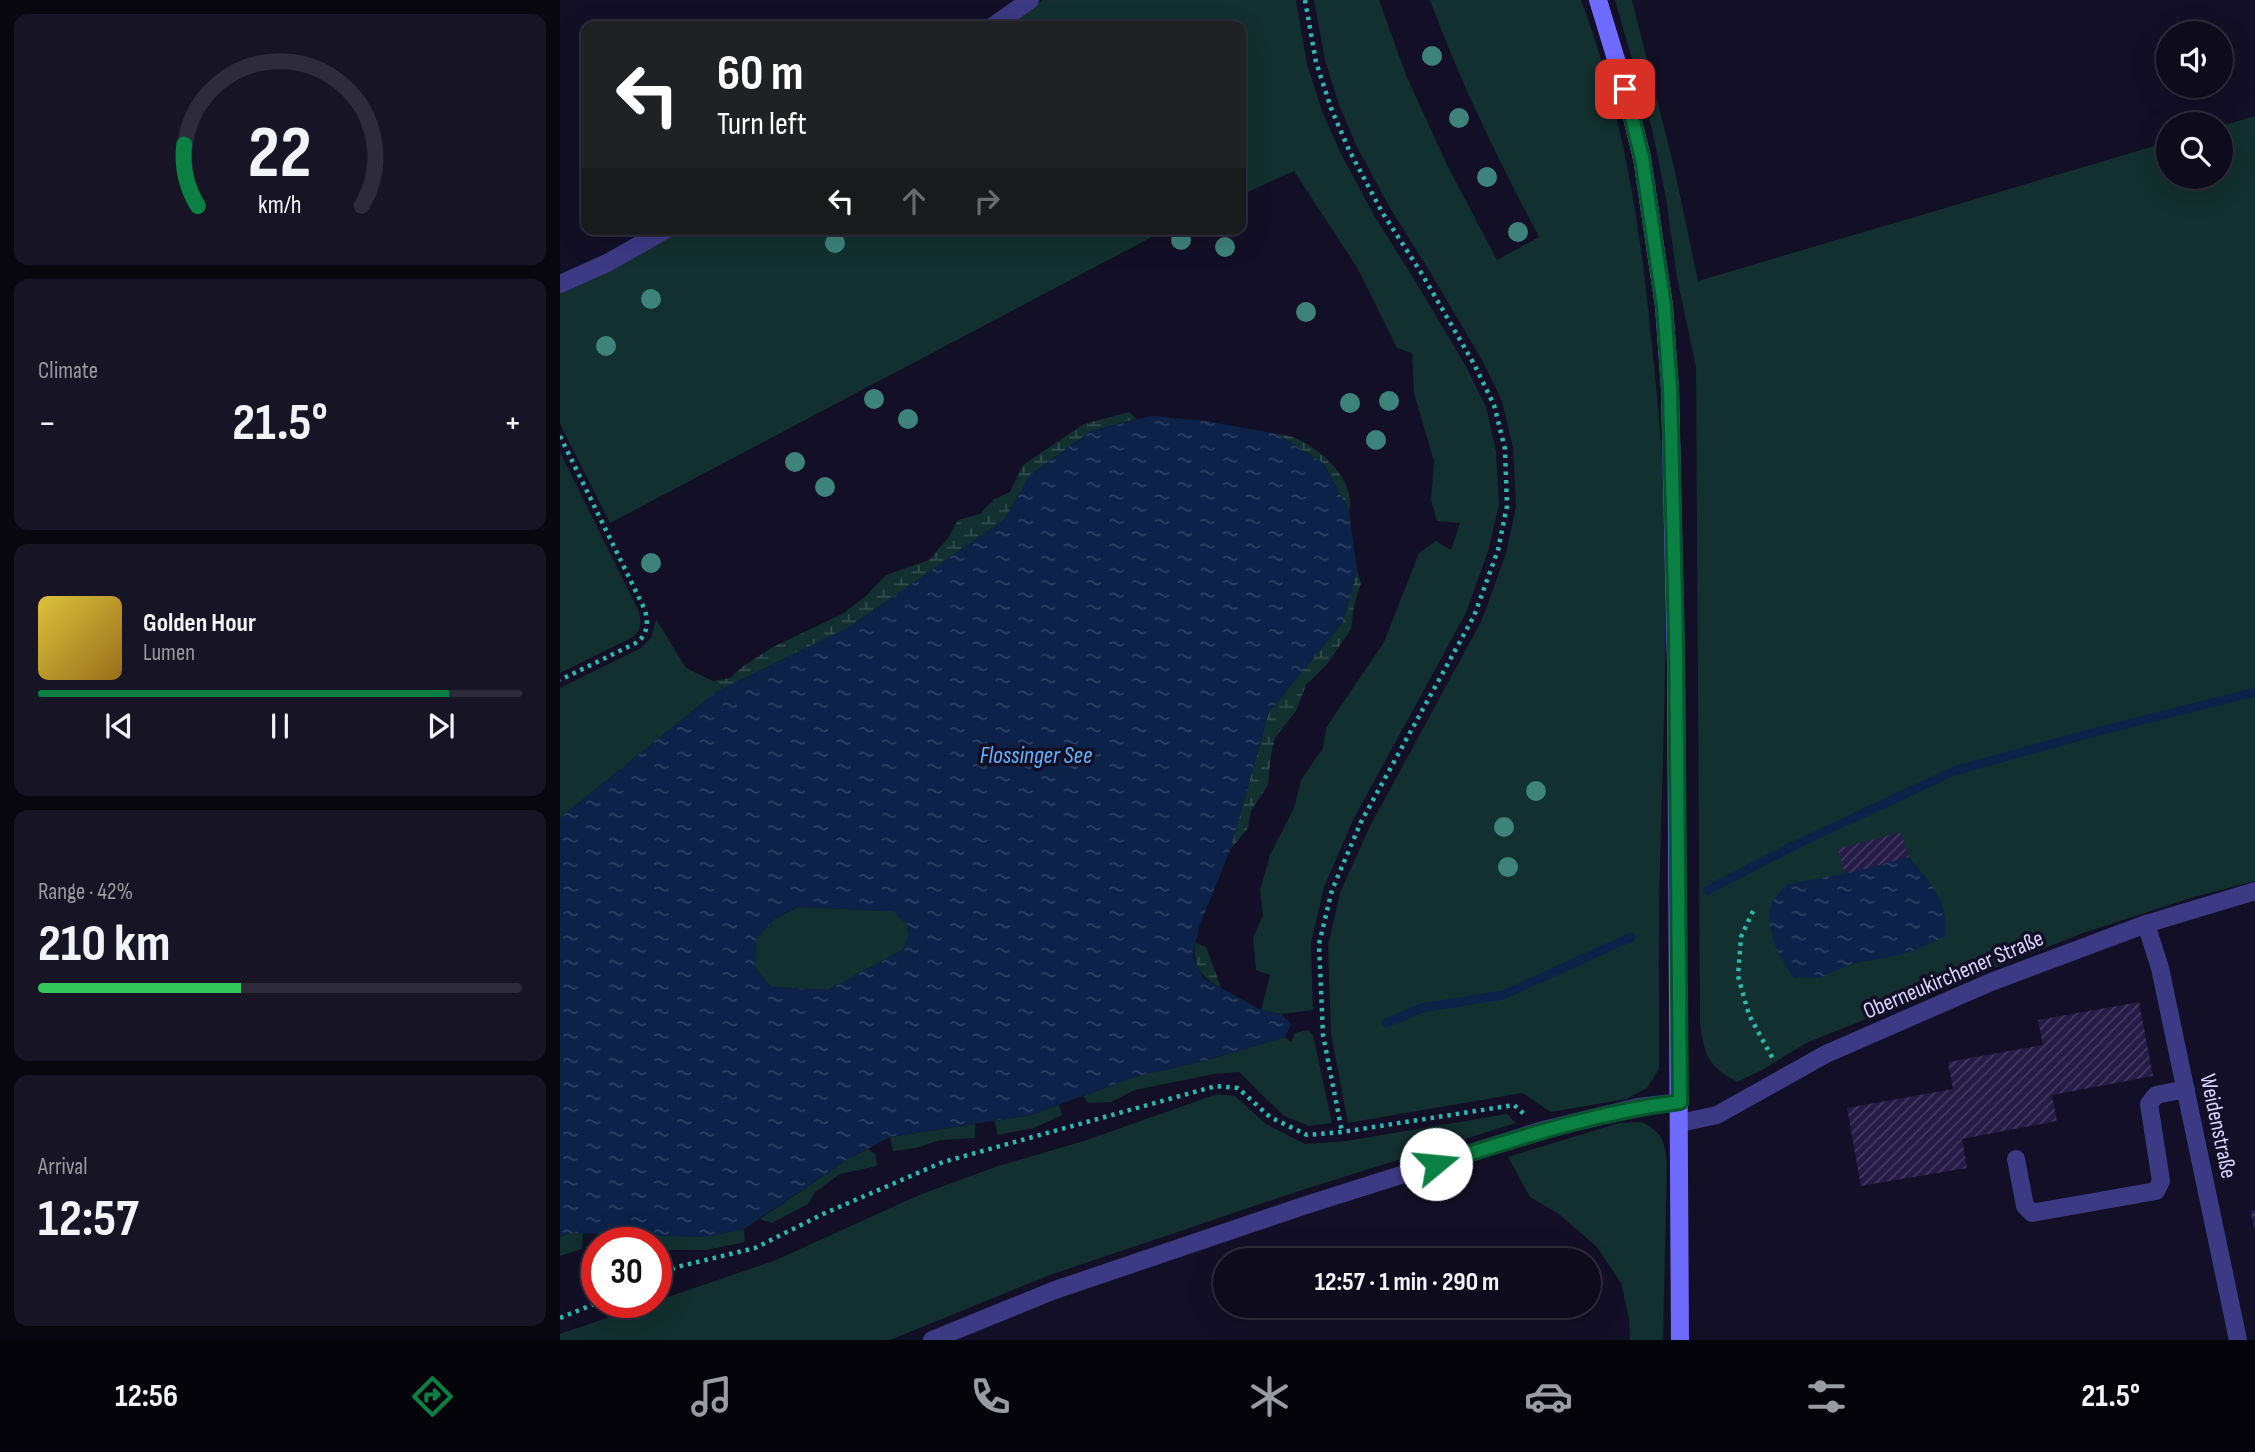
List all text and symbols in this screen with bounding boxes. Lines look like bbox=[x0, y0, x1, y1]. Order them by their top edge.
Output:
map controls bbox=[2156, 21, 2233, 189]
button: sound bbox=[2156, 21, 2233, 98]
text: 60 m bbox=[717, 45, 804, 104]
icon: left bbox=[602, 49, 693, 140]
pin bbox=[1595, 59, 1655, 119]
icon: arrive bbox=[1606, 70, 1644, 108]
text: Turn left bbox=[717, 105, 807, 144]
text: 22 bbox=[248, 110, 312, 198]
button: search bbox=[2156, 112, 2233, 189]
icon: left bbox=[822, 182, 860, 220]
icon: ahead bbox=[895, 182, 933, 220]
icon: right bbox=[968, 182, 1006, 220]
text: km/h bbox=[258, 189, 302, 220]
text: Climate bbox=[38, 357, 98, 385]
text: 21.5° bbox=[232, 392, 328, 455]
text: − bbox=[38, 401, 57, 446]
text: + bbox=[503, 401, 522, 446]
text: Golden Hour bbox=[143, 608, 256, 639]
text: Lumen bbox=[143, 639, 195, 667]
icon: previous bbox=[100, 707, 138, 745]
icon: pause bbox=[261, 707, 299, 745]
icon: next bbox=[422, 707, 460, 745]
water label: Flossinger See bbox=[980, 741, 1092, 770]
text: Range · 42% bbox=[38, 878, 133, 906]
text: 210 km bbox=[38, 913, 171, 976]
street label: Oberneukirchener Straße bbox=[1859, 924, 2048, 1026]
street label: Weidenstraße bbox=[2193, 1071, 2243, 1181]
position arrow bbox=[1399, 1127, 1473, 1201]
text: Arrival bbox=[38, 1153, 87, 1181]
text: 12:57 bbox=[38, 1188, 139, 1251]
speed limit sign: 30 bbox=[581, 1227, 672, 1318]
text: 12:57 · 1 min · 290 m bbox=[1315, 1267, 1499, 1298]
icon: directions bbox=[408, 1372, 457, 1421]
icon: music bbox=[687, 1372, 736, 1421]
icon: phone bbox=[966, 1372, 1015, 1421]
icon: climate bbox=[1245, 1372, 1294, 1421]
icon: car bbox=[1524, 1372, 1573, 1421]
icon: filters bbox=[1802, 1372, 1851, 1421]
text: 12:56 bbox=[115, 1377, 178, 1416]
text: 21.5° bbox=[2081, 1377, 2140, 1416]

